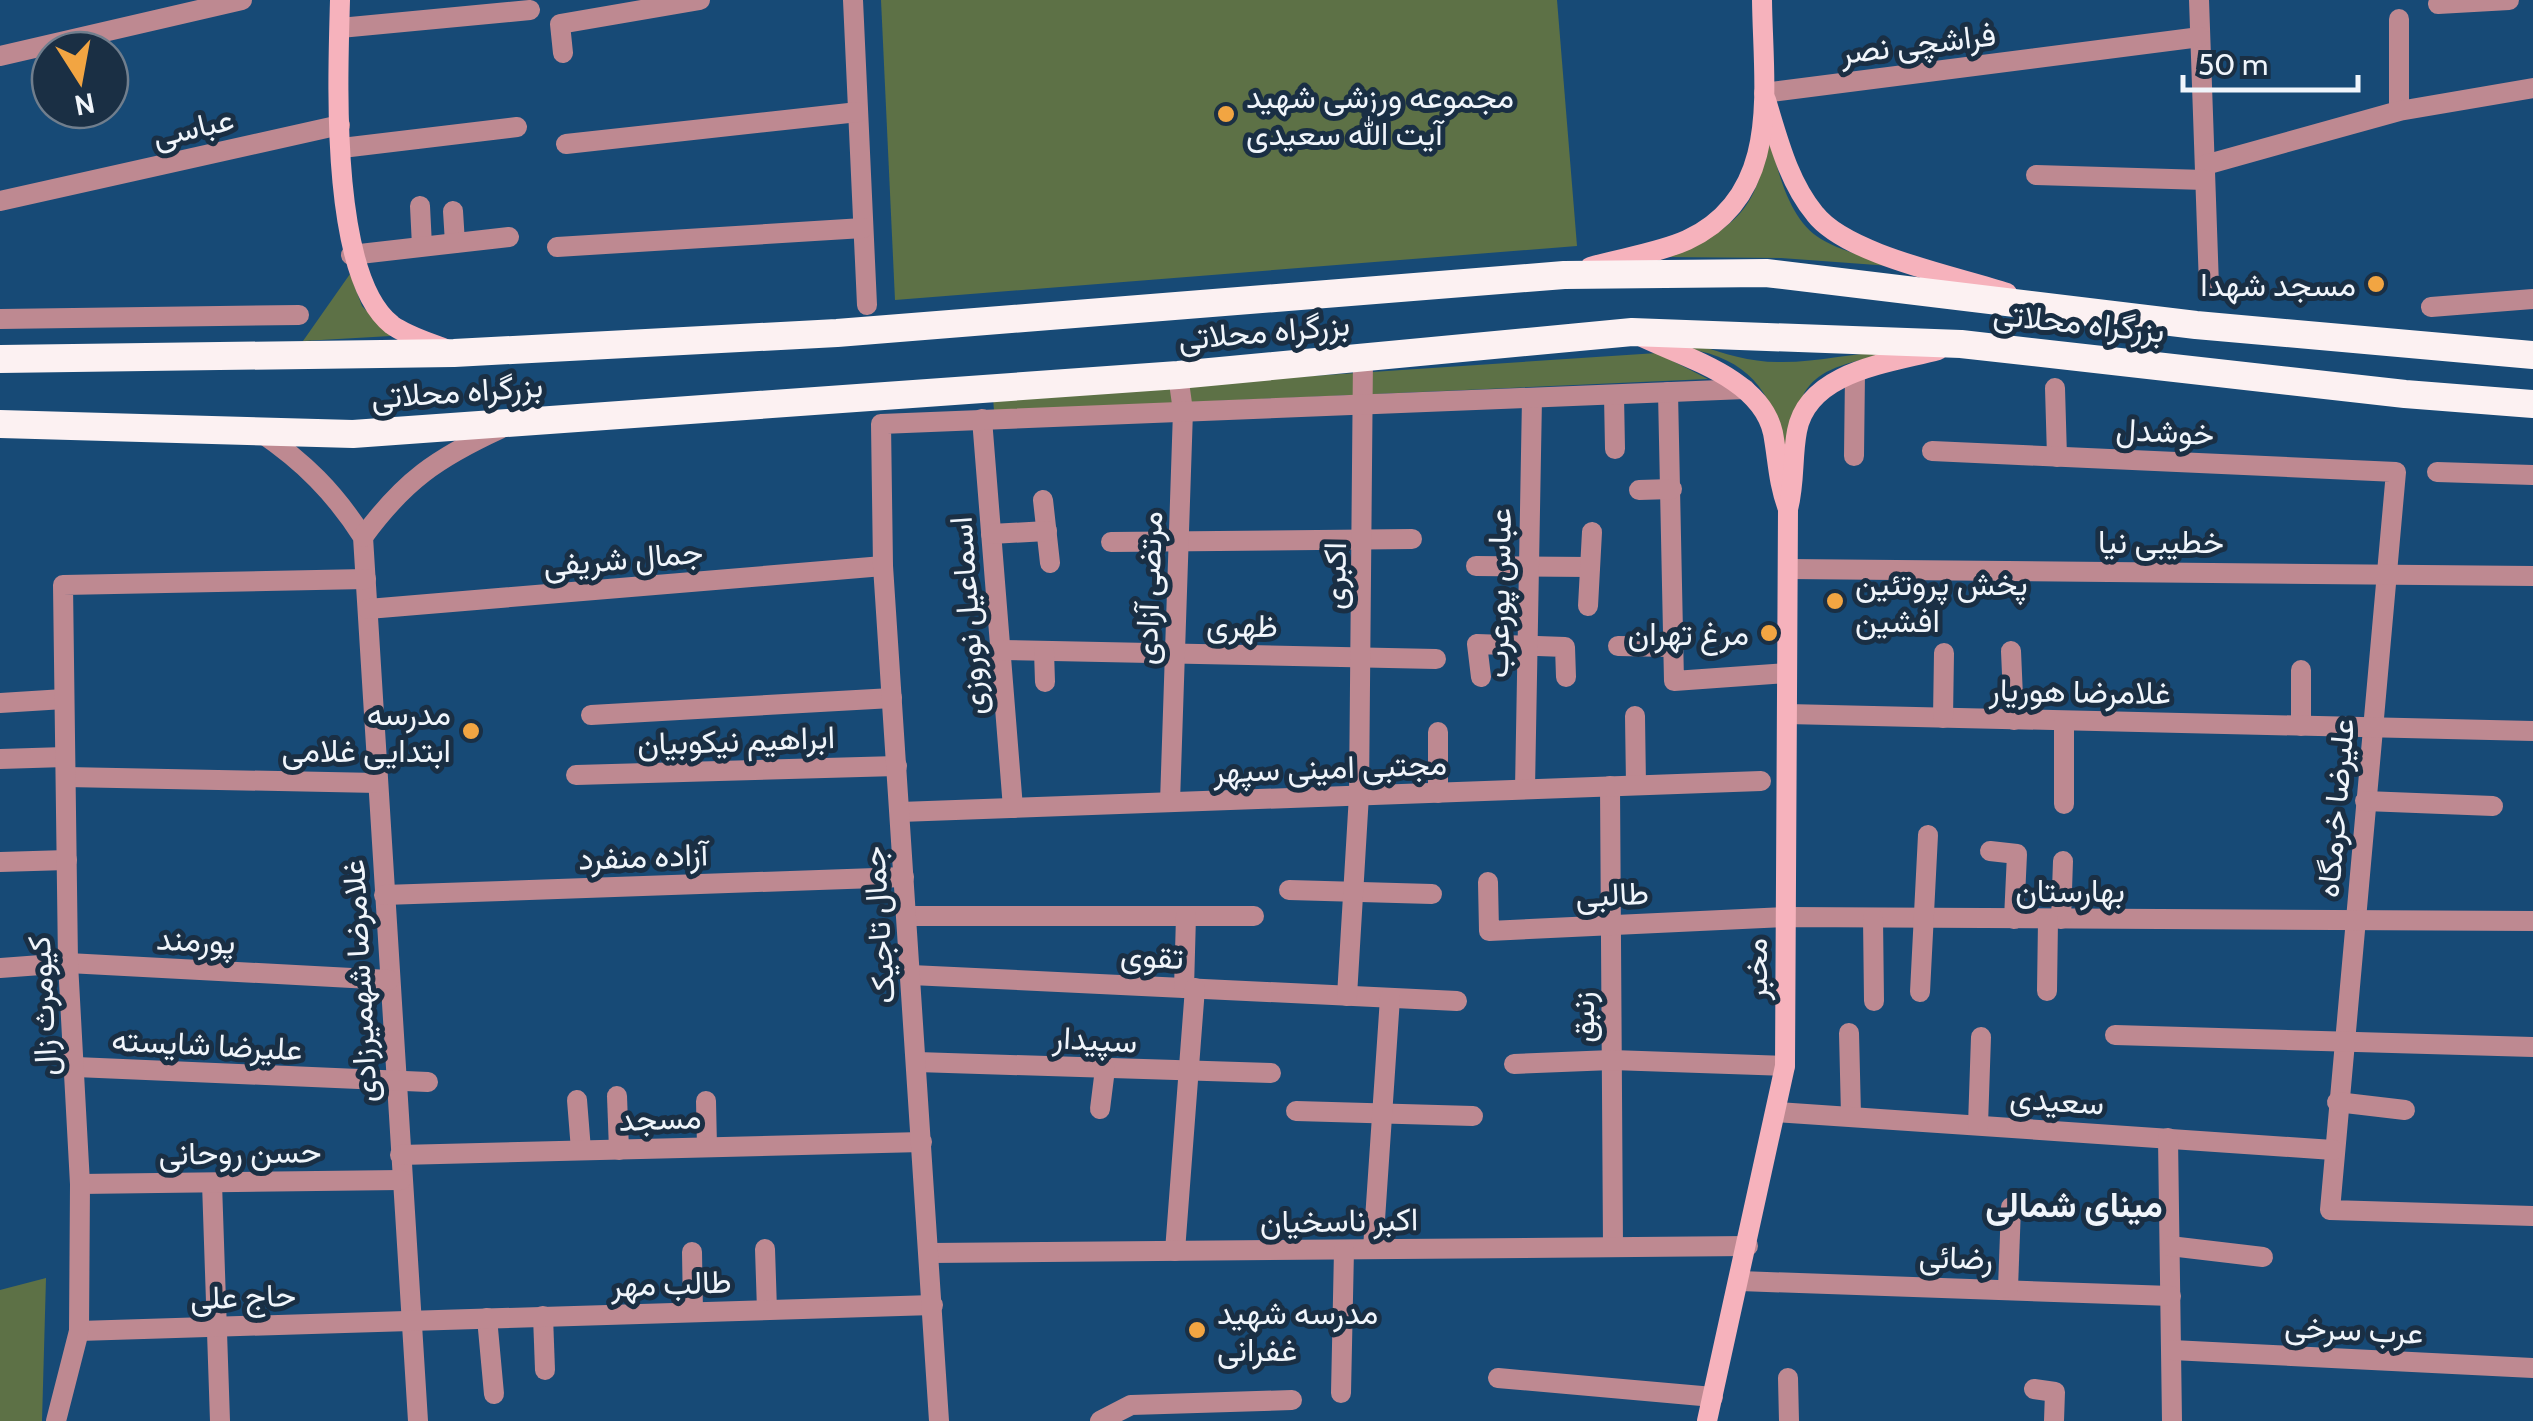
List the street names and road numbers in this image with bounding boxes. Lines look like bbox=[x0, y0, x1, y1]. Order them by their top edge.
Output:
street label: فراشچی نصر bbox=[1837, 14, 1998, 75]
street label: عباسی bbox=[149, 99, 237, 155]
street label: بزرگراه محلاتی bbox=[1991, 294, 2167, 351]
street label: بزرگراه محلاتی bbox=[1177, 304, 1351, 359]
street label: بزرگراه محلاتی bbox=[370, 366, 544, 417]
street label: خوشدل bbox=[2115, 409, 2215, 454]
street label: عباس پورعرب bbox=[1477, 508, 1522, 678]
street label: مرتضی آزادی bbox=[1126, 510, 1171, 666]
street label: اسماعیل نوروزی bbox=[941, 515, 994, 717]
street label: خطیبی نیا bbox=[2098, 522, 2224, 561]
street label: جمال شریفی bbox=[542, 532, 705, 585]
street label: اکبری bbox=[1314, 542, 1355, 610]
street label: ظهری bbox=[1206, 605, 1278, 646]
street label: غلامرضا هوریار bbox=[1988, 670, 2171, 713]
street label: ابراهیم نیکوبیان bbox=[636, 717, 836, 765]
street label: علیرضا خرمگاه bbox=[2308, 717, 2363, 899]
street label: مجتبی امینی سپهر bbox=[1211, 743, 1448, 794]
street label: آزاده منفرد bbox=[577, 834, 711, 879]
street label: جمال تاجیک bbox=[853, 845, 903, 1005]
street label: غلامرضا شهمیرزادی bbox=[333, 858, 386, 1104]
street label: بهارستان bbox=[2015, 871, 2125, 911]
street label: طالبی bbox=[1574, 873, 1650, 915]
street label: پورمند bbox=[155, 918, 237, 965]
street label: کیومرث زال bbox=[19, 935, 66, 1077]
street label: تقوی bbox=[1119, 935, 1185, 978]
street label: مخبر bbox=[1736, 938, 1776, 1001]
street label: زنبق bbox=[1563, 991, 1603, 1043]
street label: سپیدار bbox=[1050, 1017, 1138, 1064]
street label: علیرضا شایسته bbox=[110, 1020, 303, 1069]
street label: سعیدی bbox=[2008, 1077, 2106, 1123]
street label: مسجد bbox=[618, 1097, 702, 1139]
street label: حسن روحانی bbox=[158, 1131, 322, 1174]
street label: اکبر ناسخیان bbox=[1259, 1199, 1419, 1242]
street label: رضائی bbox=[1918, 1236, 1994, 1279]
street label: طالب مهر bbox=[609, 1261, 732, 1306]
street label: حاج علی bbox=[189, 1275, 297, 1320]
street label: عرب سرخی bbox=[2284, 1306, 2424, 1353]

